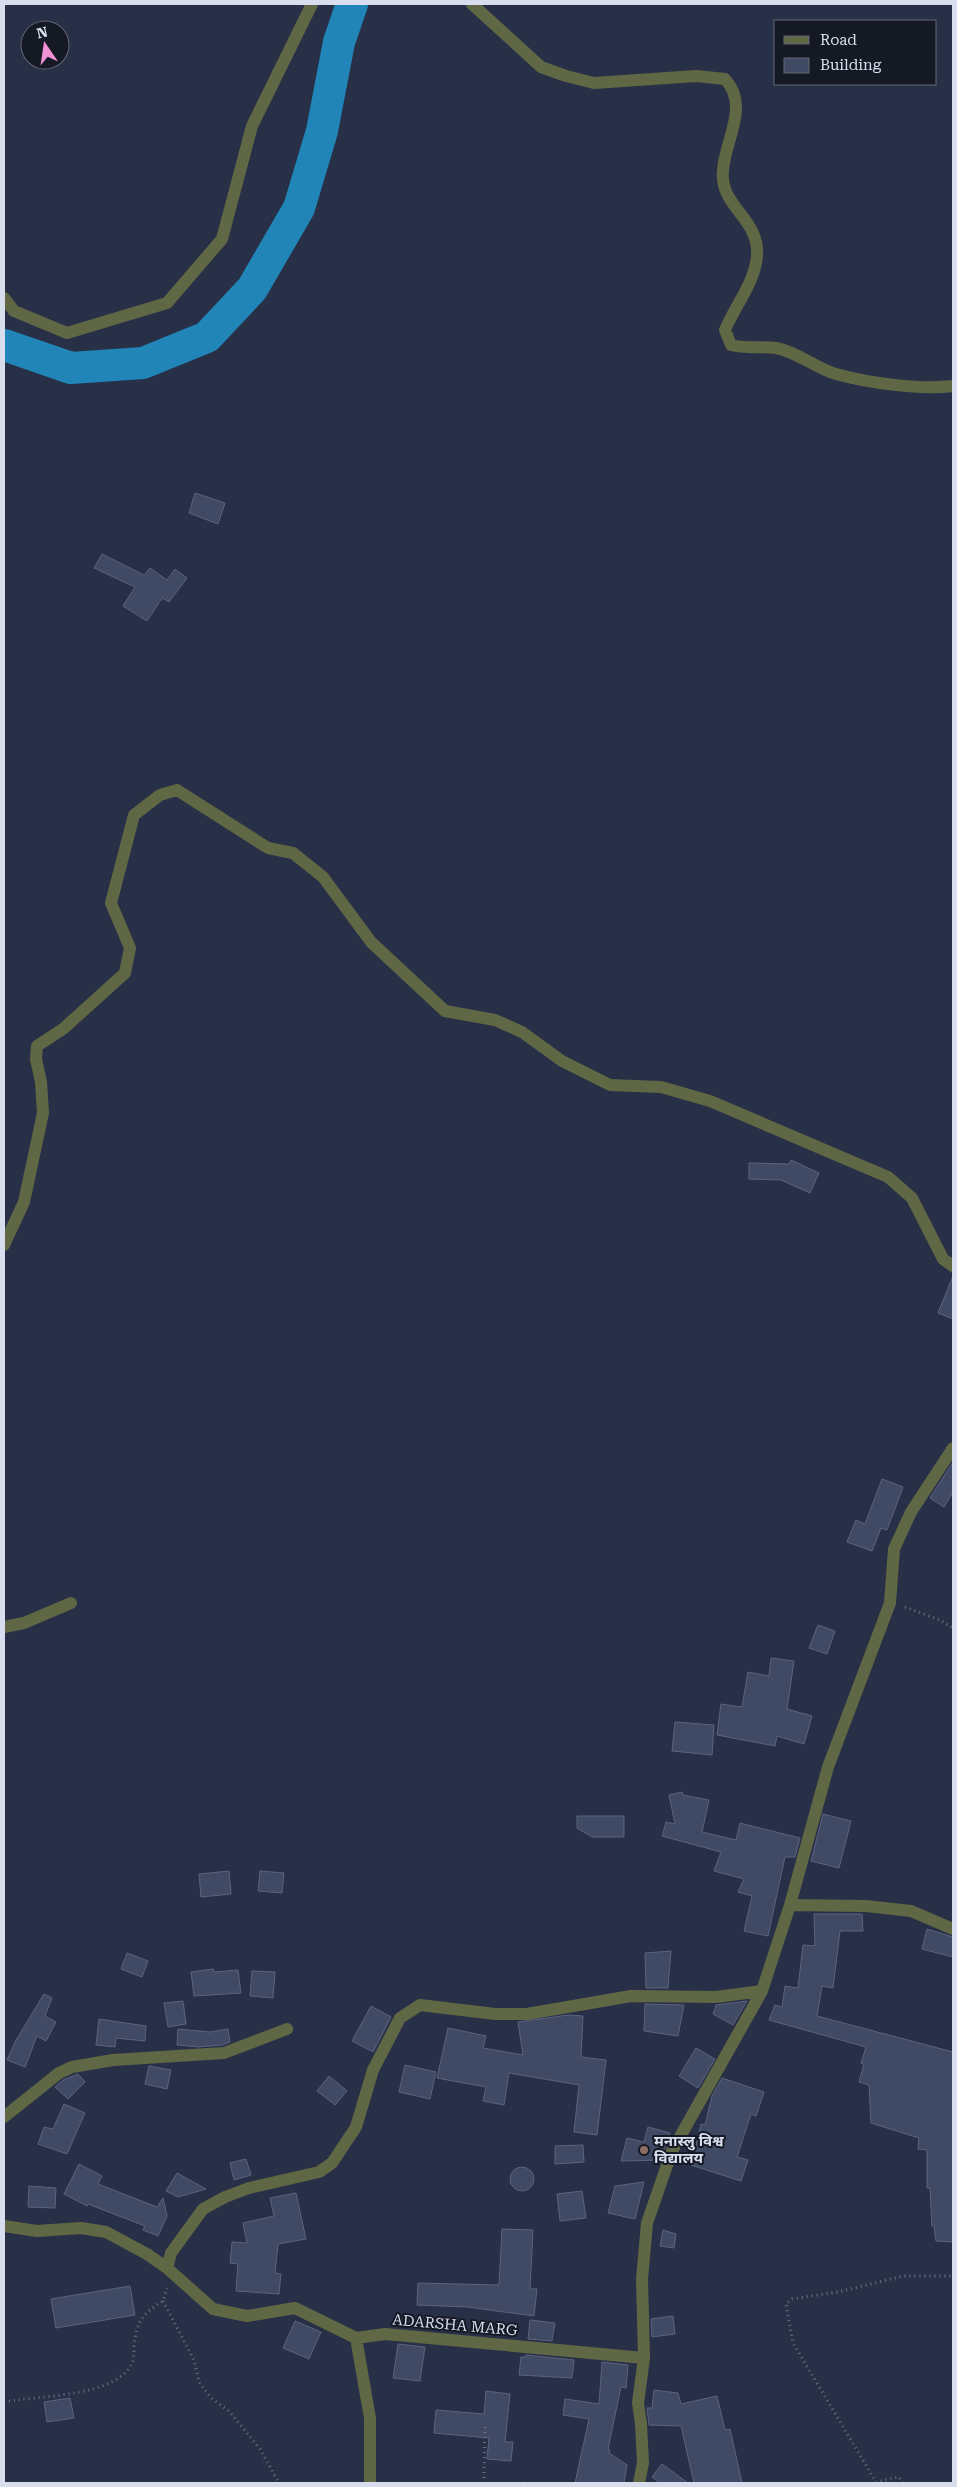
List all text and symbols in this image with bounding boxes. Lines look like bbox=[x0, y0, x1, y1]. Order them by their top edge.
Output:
north arrow bbox=[20, 20, 70, 70]
legend bbox=[774, 20, 937, 85]
text: N bbox=[35, 23, 49, 41]
text: Road bbox=[820, 31, 857, 49]
text: Building bbox=[820, 56, 882, 74]
place label: मनास्लु विश्व विद्यालय bbox=[654, 2132, 724, 2167]
marker: मनास्लु विश्व विद्यालय bbox=[638, 2144, 650, 2156]
street label: ADARSHA MARG bbox=[392, 2311, 519, 2339]

